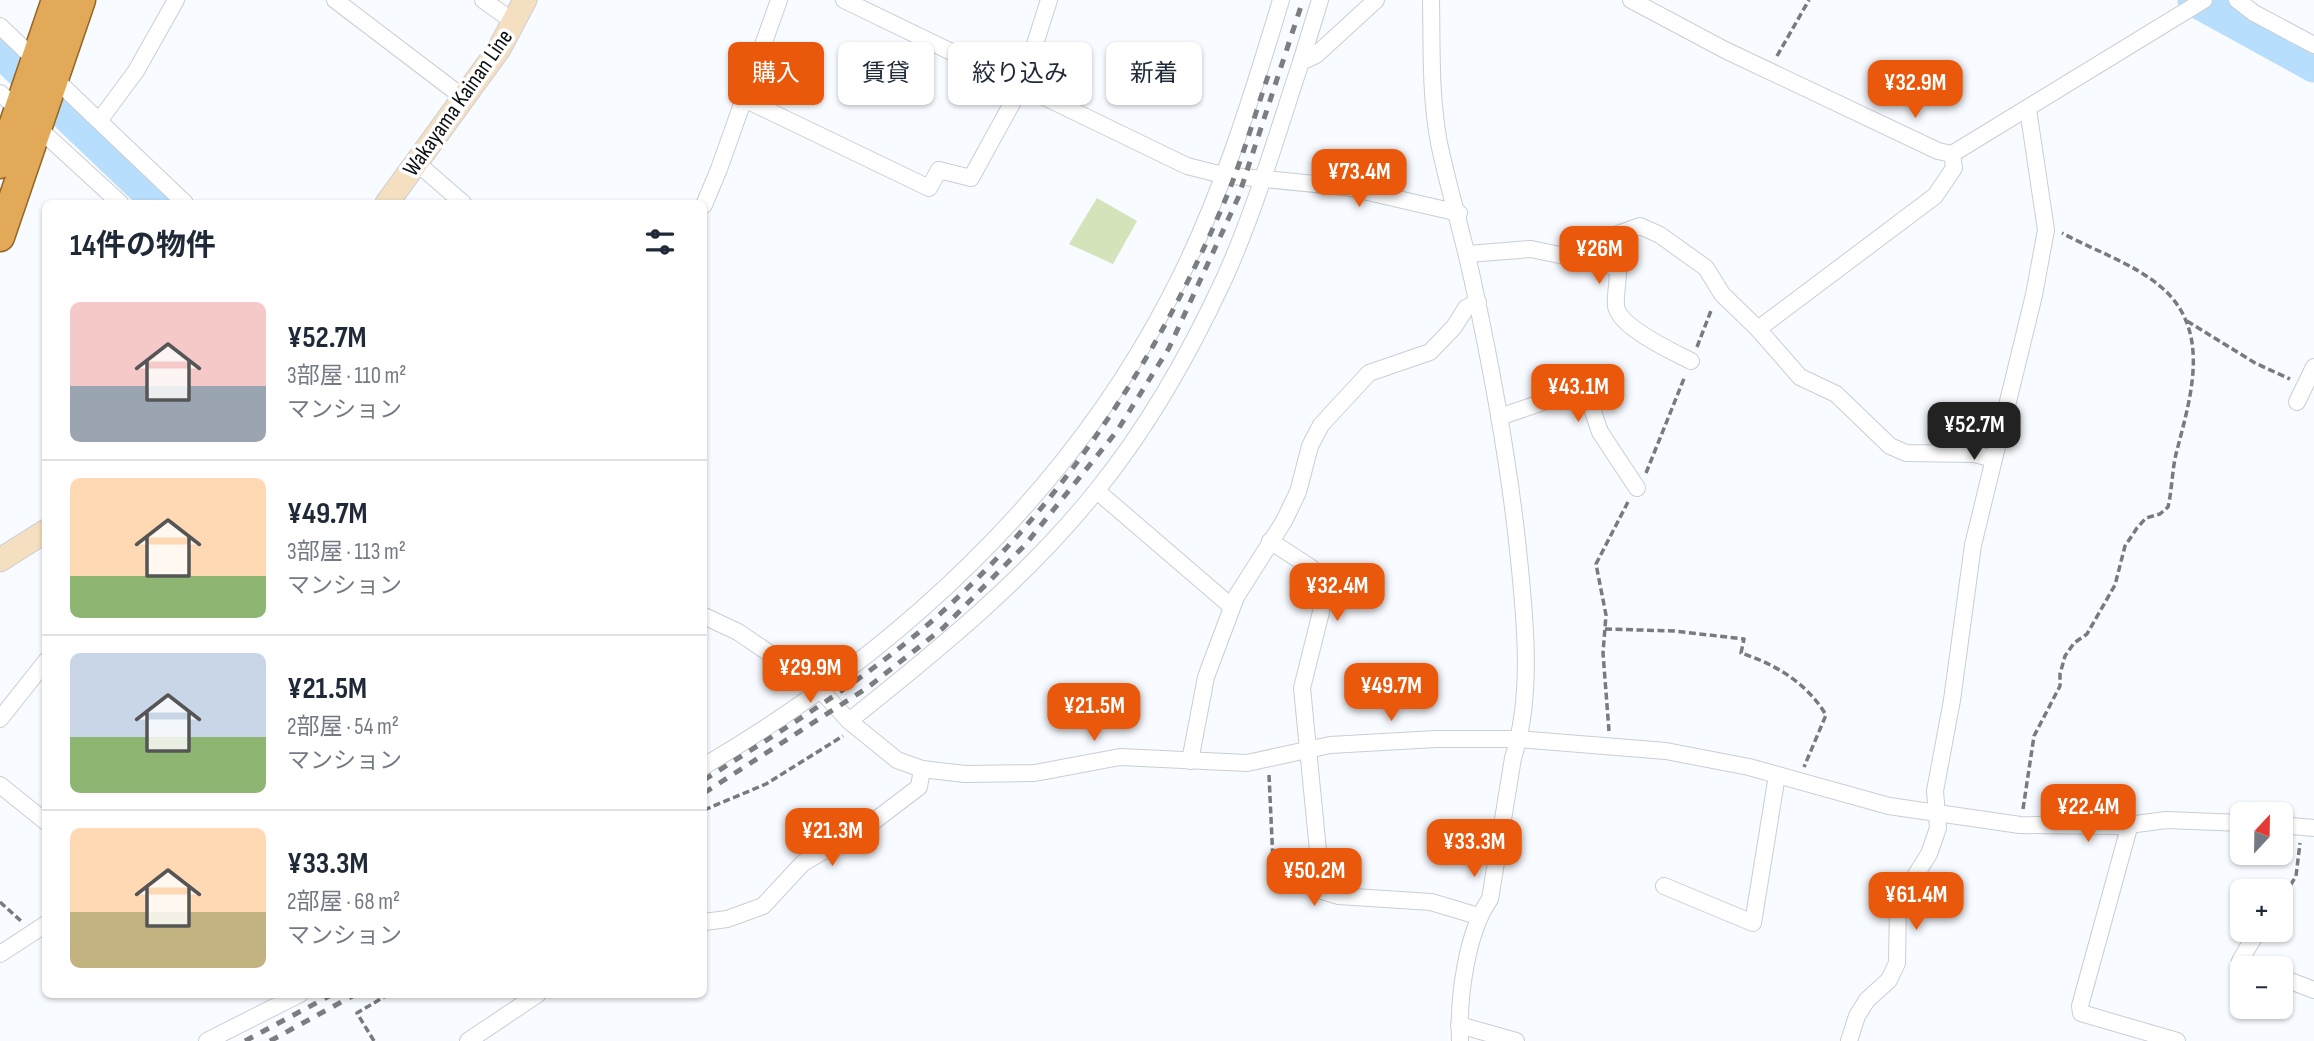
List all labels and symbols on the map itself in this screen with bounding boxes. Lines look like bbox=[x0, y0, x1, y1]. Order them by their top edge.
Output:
street label: Wakayama Kainan Line bbox=[397, 24, 519, 182]
pin: ¥32.9M bbox=[1858, 60, 1972, 120]
pin: ¥73.4M bbox=[1302, 150, 1416, 209]
pin: ¥26M bbox=[1558, 226, 1640, 286]
pin: ¥43.1M bbox=[1521, 364, 1635, 424]
pin: ¥52.7M bbox=[1917, 402, 2031, 462]
pin: ¥32.4M bbox=[1280, 564, 1394, 623]
pin: ¥29.9M bbox=[753, 646, 867, 705]
pin: ¥49.7M bbox=[1334, 664, 1448, 723]
pin: ¥21.5M bbox=[1037, 684, 1151, 743]
pin: ¥22.4M bbox=[2031, 784, 2145, 844]
north arrow bbox=[2230, 802, 2292, 864]
pin: ¥21.3M bbox=[775, 808, 889, 868]
pin: ¥33.3M bbox=[1417, 820, 1531, 879]
pin: ¥50.2M bbox=[1257, 848, 1371, 908]
pin: ¥61.4M bbox=[1859, 872, 1973, 932]

